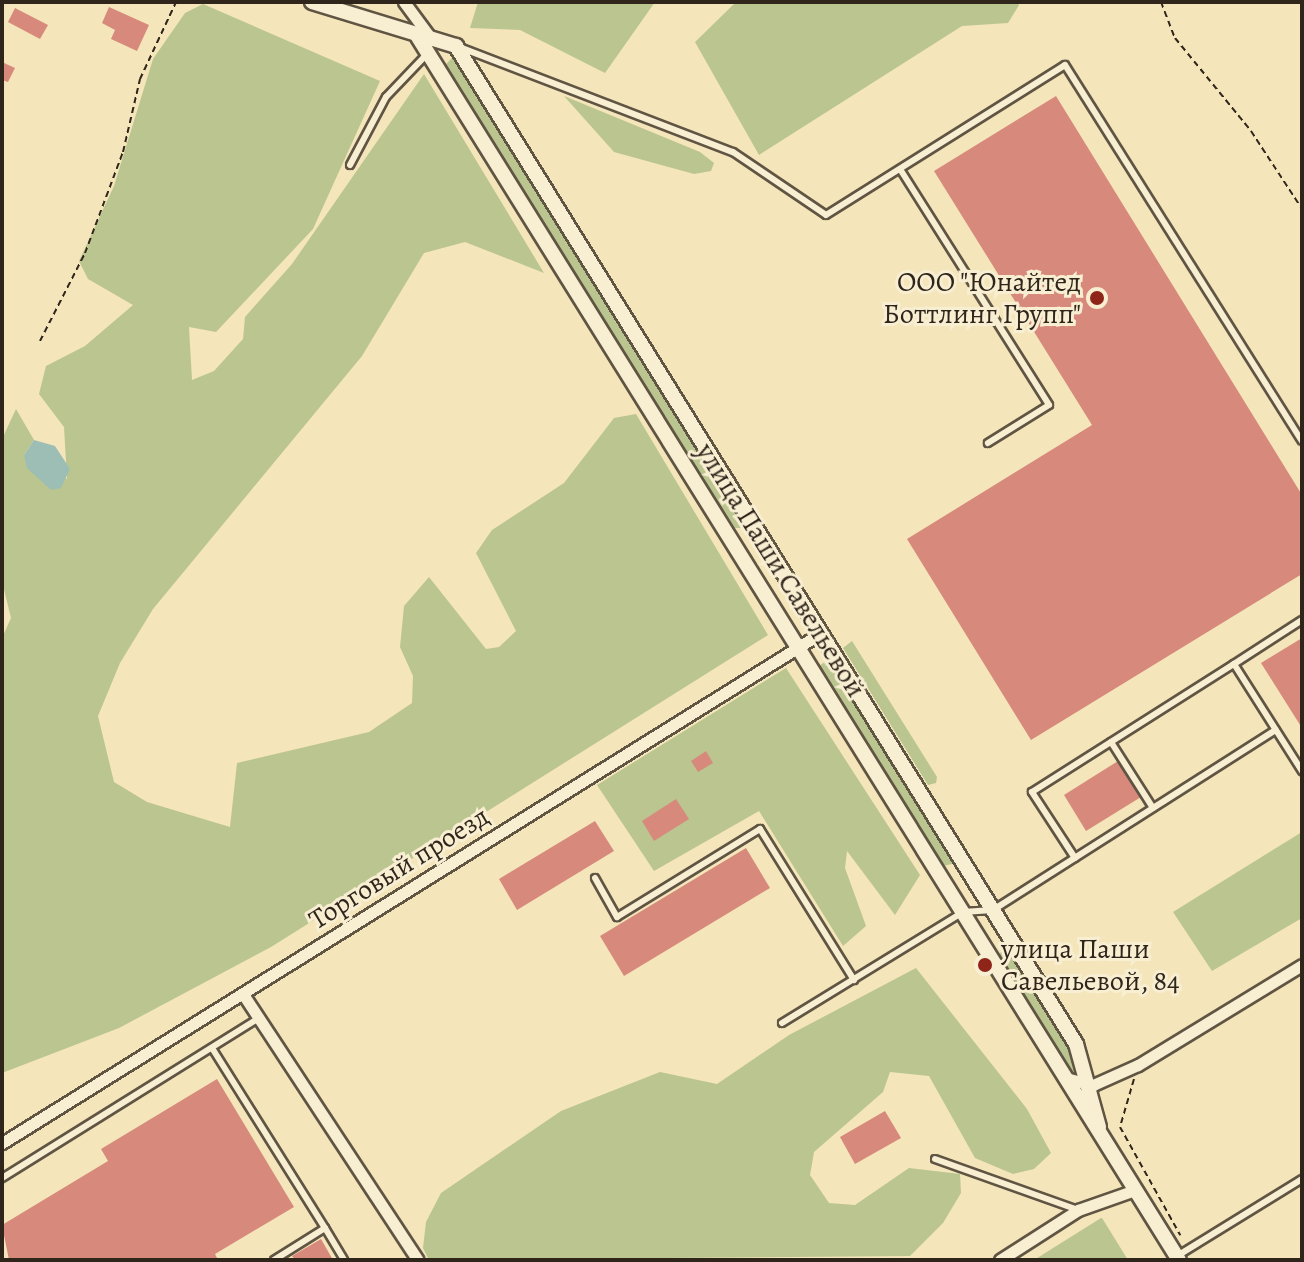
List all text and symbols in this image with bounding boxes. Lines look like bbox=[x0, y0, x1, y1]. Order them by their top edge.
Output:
place label: ООО "Юнайтед Боттлинг Групп" bbox=[883, 265, 1081, 331]
marker: ООО "Юнайтед Боттлинг Групп" bbox=[1088, 289, 1106, 307]
street label: улица Паши Савельевой bbox=[689, 437, 873, 703]
street label: Торговый проезд bbox=[303, 799, 495, 937]
place label: улица Паши Савельевой, 84 bbox=[1001, 932, 1180, 998]
marker: улица Паши Савельевой, 84 bbox=[976, 956, 994, 974]

